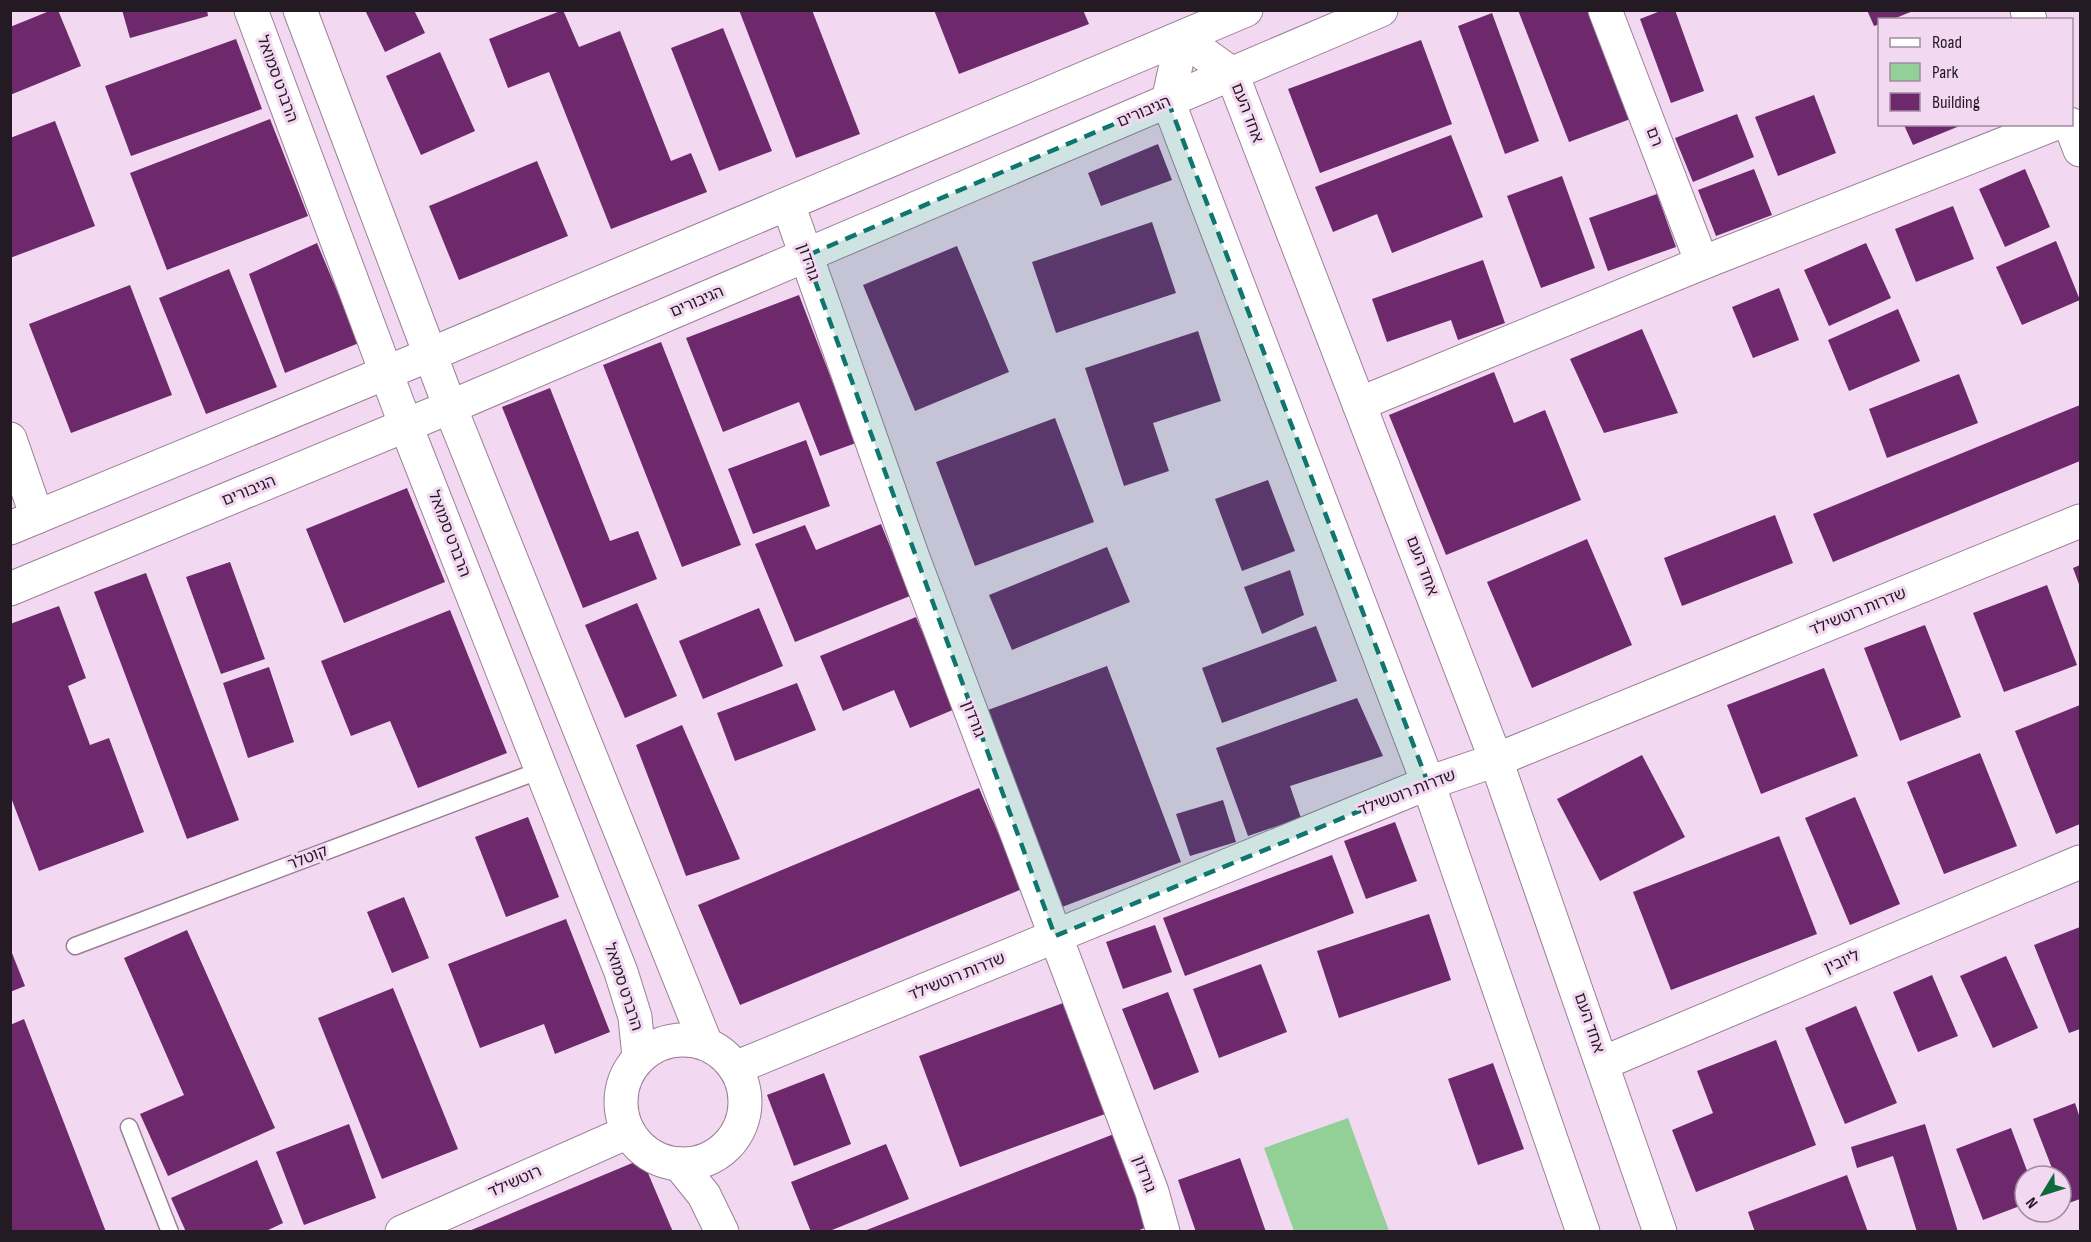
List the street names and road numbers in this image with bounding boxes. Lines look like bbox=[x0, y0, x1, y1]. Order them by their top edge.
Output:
street label: הרברט סמואל bbox=[252, 33, 302, 125]
street label: אחד העם bbox=[1227, 80, 1267, 146]
street label: הגיבורים bbox=[1114, 92, 1174, 132]
street label: רם bbox=[1642, 125, 1666, 149]
street label: גורדון bbox=[793, 241, 823, 283]
street label: הגיבורים bbox=[667, 282, 727, 322]
street label: הגיבורים bbox=[219, 472, 279, 510]
street label: הרברט סמואל bbox=[424, 488, 474, 580]
street label: אחד העם bbox=[1402, 533, 1442, 599]
street label: שדרות רוטשילד bbox=[1807, 584, 1909, 640]
street label: גורדון bbox=[957, 698, 989, 740]
street label: שדרות רוטשילד bbox=[1356, 766, 1458, 820]
street label: קוטלר bbox=[285, 842, 331, 874]
street label: הרברט סמואל bbox=[600, 941, 646, 1033]
street label: ליובין bbox=[1821, 946, 1863, 978]
street label: שדרות רוטשילד bbox=[906, 949, 1008, 1005]
street label: אחד העם bbox=[1570, 990, 1608, 1056]
street label: גורדון bbox=[1129, 1153, 1159, 1195]
street label: רוטשילד bbox=[485, 1162, 545, 1202]

